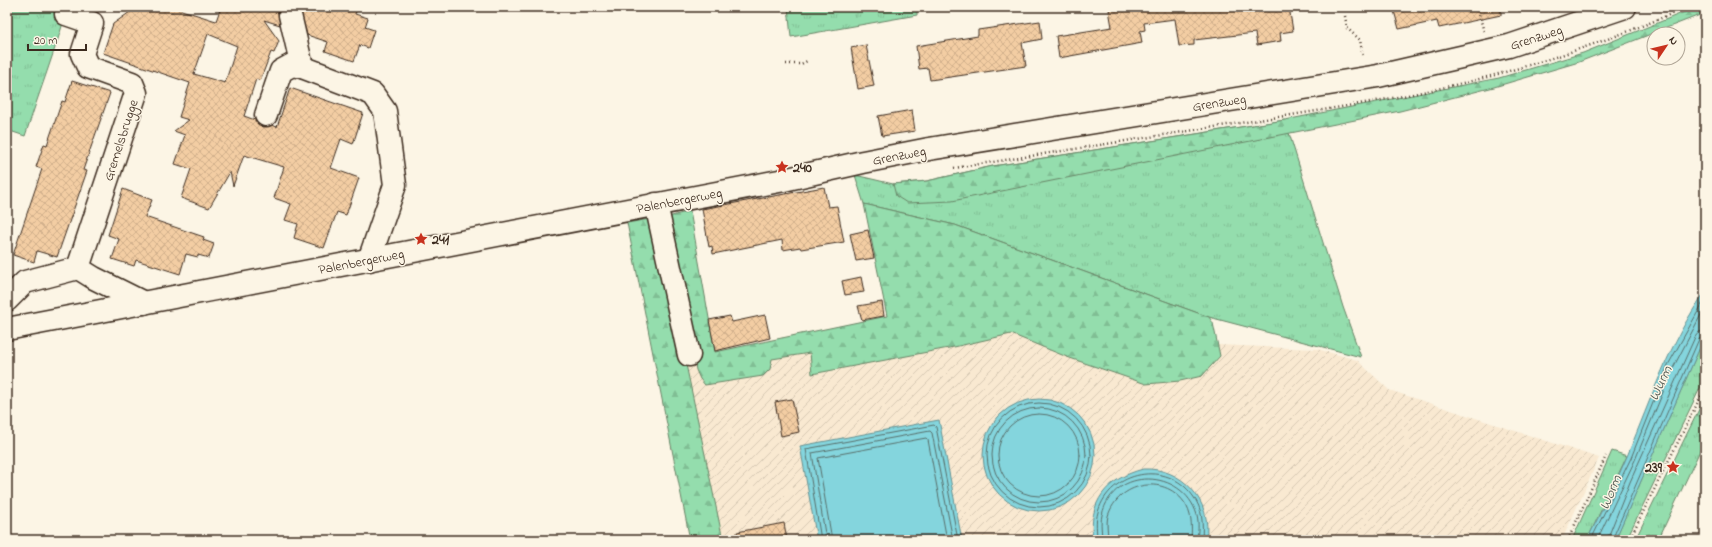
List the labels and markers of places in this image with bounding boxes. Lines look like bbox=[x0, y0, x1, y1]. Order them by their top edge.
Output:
place label: 240 bbox=[792, 158, 812, 179]
place icon: 240 bbox=[774, 159, 790, 175]
place label: 241 bbox=[431, 230, 450, 251]
place icon: 241 bbox=[413, 231, 429, 247]
place label: 239 bbox=[1644, 458, 1663, 479]
place icon: 239 bbox=[1665, 459, 1681, 475]

